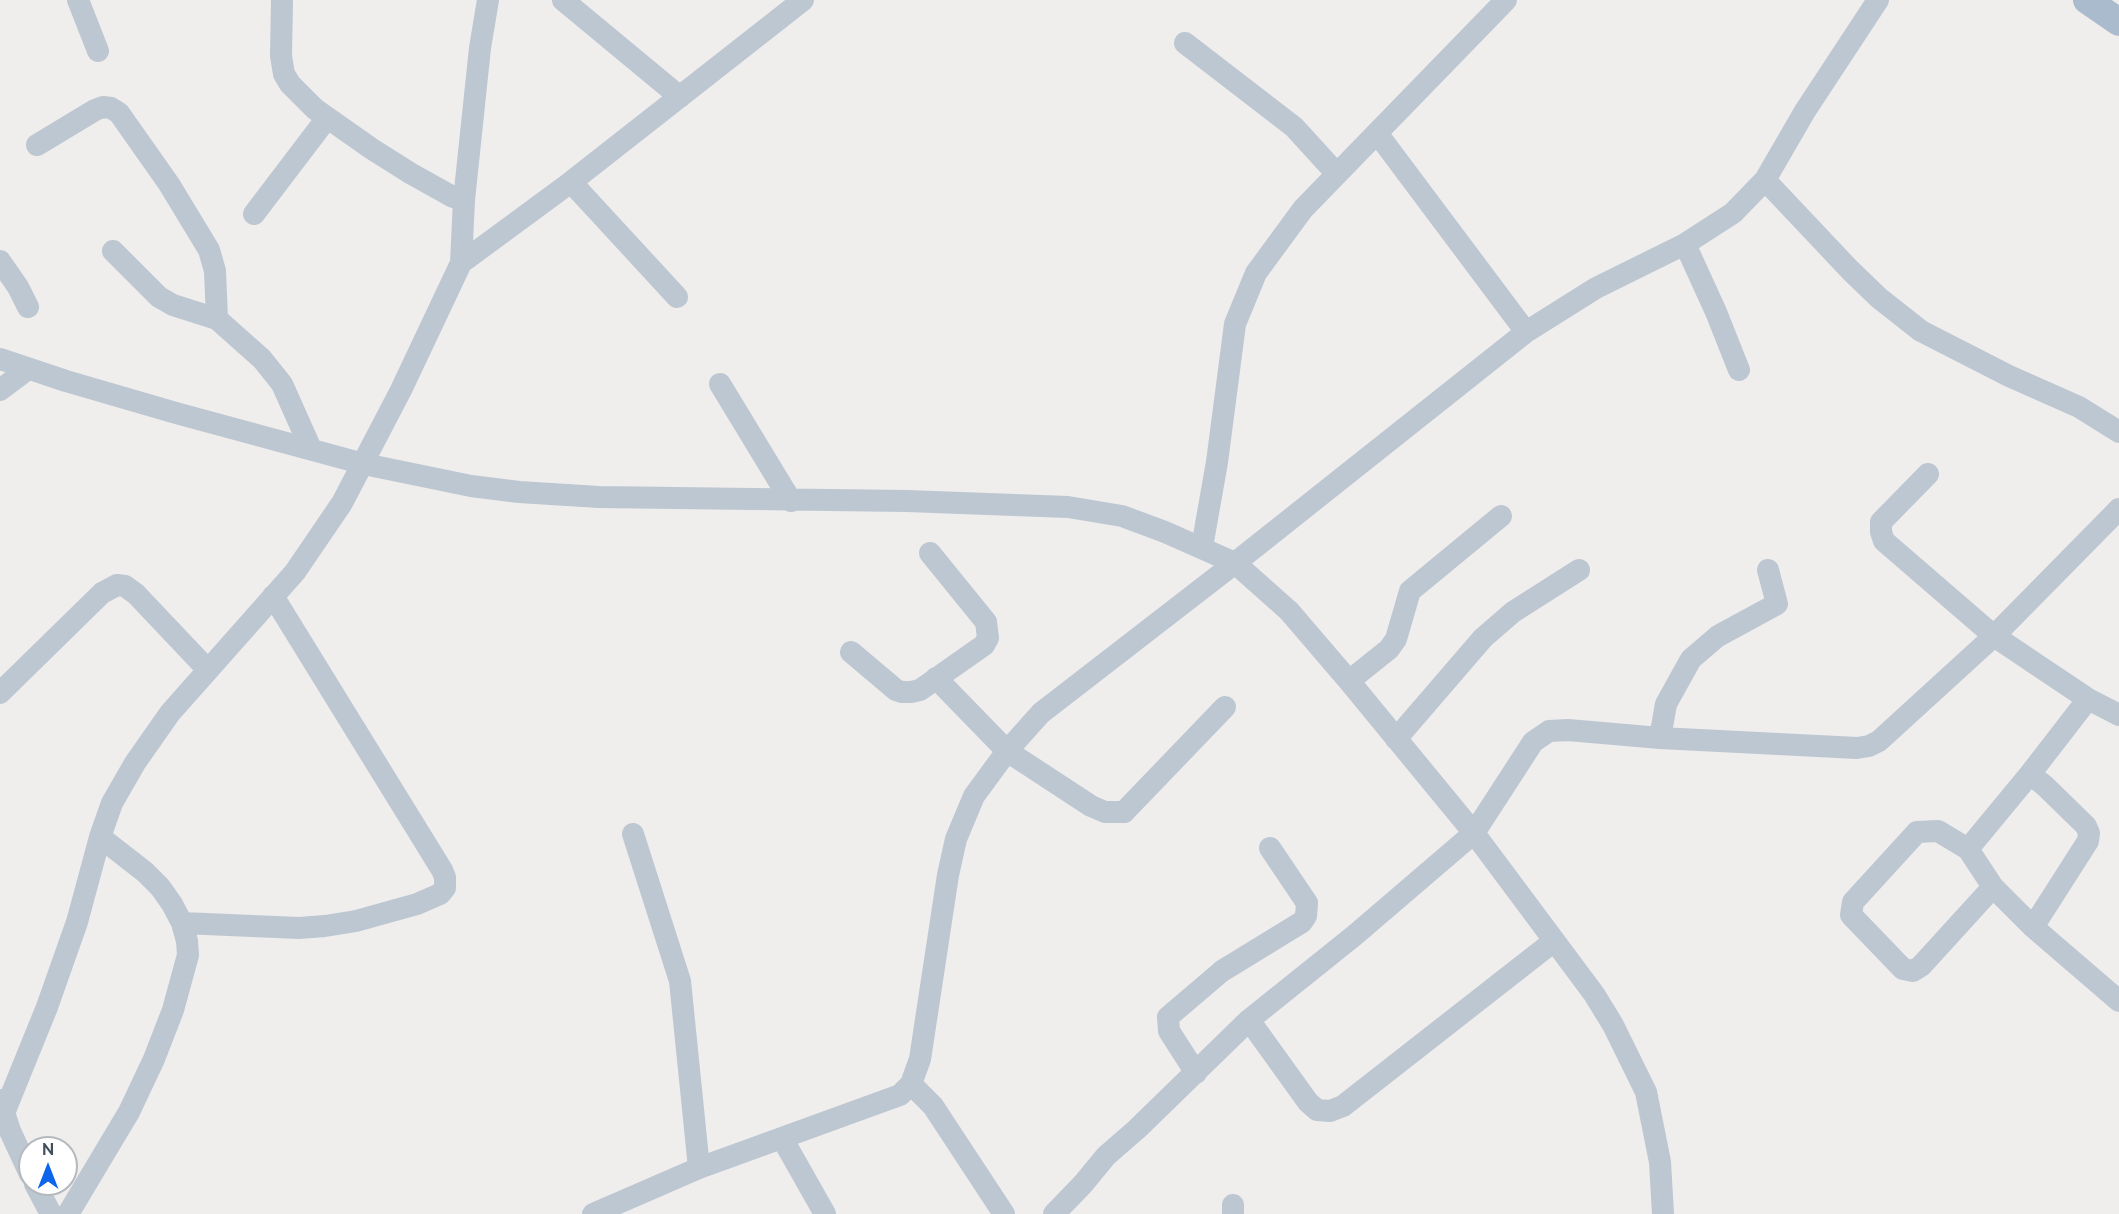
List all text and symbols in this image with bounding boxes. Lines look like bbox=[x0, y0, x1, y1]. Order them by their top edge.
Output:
north arrow bbox=[18, 1136, 78, 1196]
text: N bbox=[42, 1140, 54, 1159]

